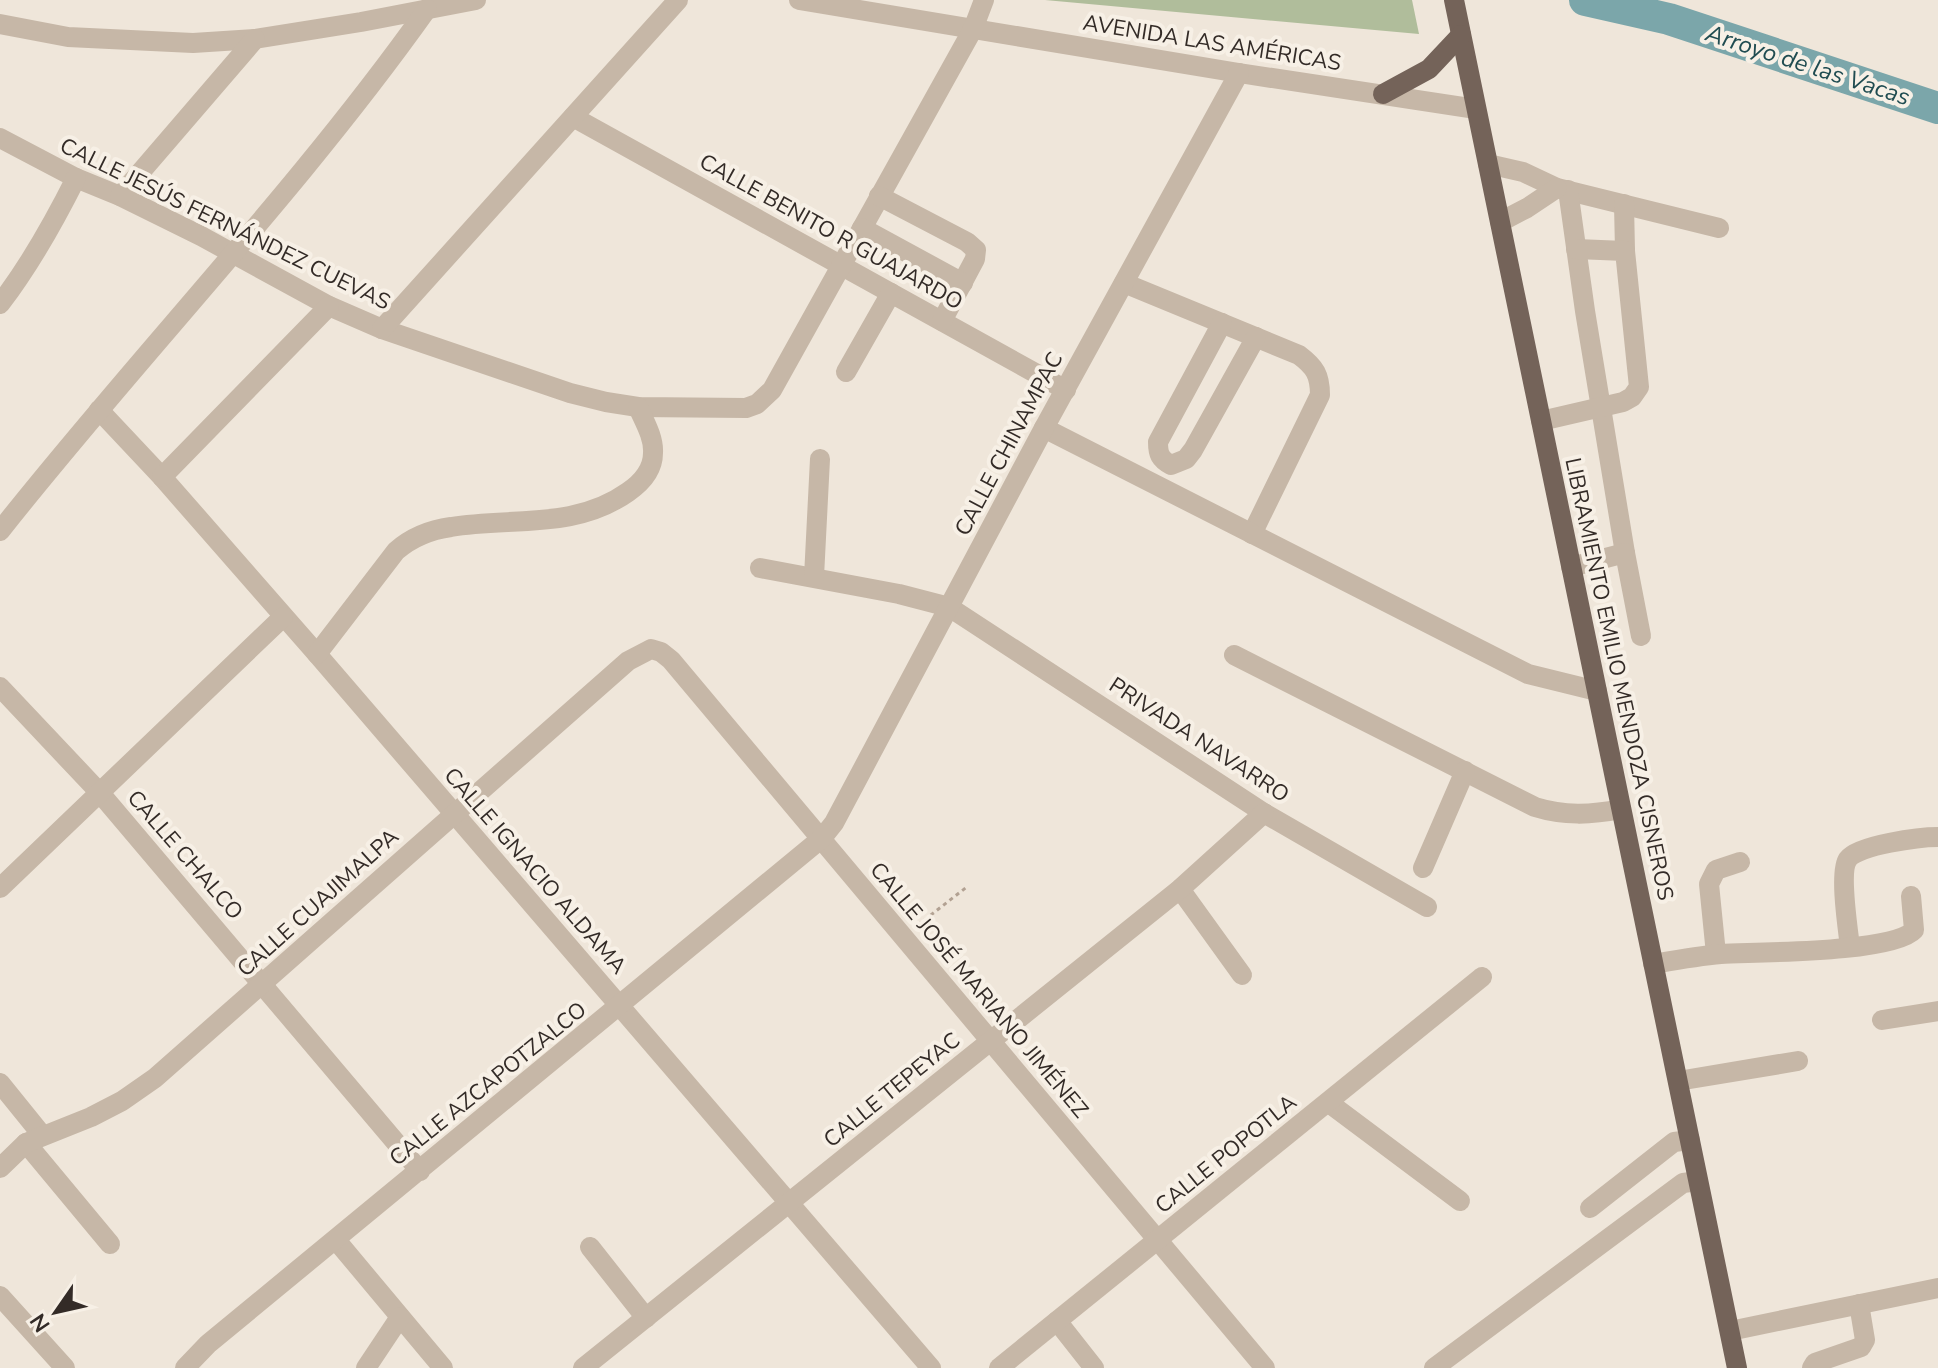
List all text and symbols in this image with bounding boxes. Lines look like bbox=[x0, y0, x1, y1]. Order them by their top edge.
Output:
street label: AVENIDA LAS AMÉRICAS bbox=[1081, 8, 1343, 78]
water label: Arroyo de las Vacas bbox=[1701, 17, 1914, 113]
street label: CALLE JESÚS FERNÁNDEZ CUEVAS bbox=[55, 131, 395, 317]
street label: CALLE BENITO R GUAJARDO bbox=[694, 147, 968, 317]
street label: CALLE CHINAMPAC bbox=[948, 347, 1070, 541]
street label: LIBRAMIENTO EMILIO MENDOZA CISNEROS bbox=[1557, 455, 1681, 903]
street label: PRIVADA NAVARRO bbox=[1103, 670, 1295, 810]
street label: CALLE IGNACIO ALDAMA bbox=[437, 761, 633, 981]
street label: CALLE CHALCO bbox=[120, 784, 250, 926]
street label: CALLE CUAJIMALPA bbox=[231, 822, 405, 984]
street label: CALLE JOSÉ MARIANO JIMÉNEZ bbox=[863, 856, 1095, 1124]
street label: CALLE AZCAPOTZALCO bbox=[383, 995, 593, 1173]
street label: CALLE TEPEYAC bbox=[817, 1026, 967, 1154]
street label: CALLE POPOTLA bbox=[1149, 1088, 1303, 1220]
north arrow bbox=[16, 1272, 96, 1352]
text: N bbox=[23, 1307, 57, 1338]

